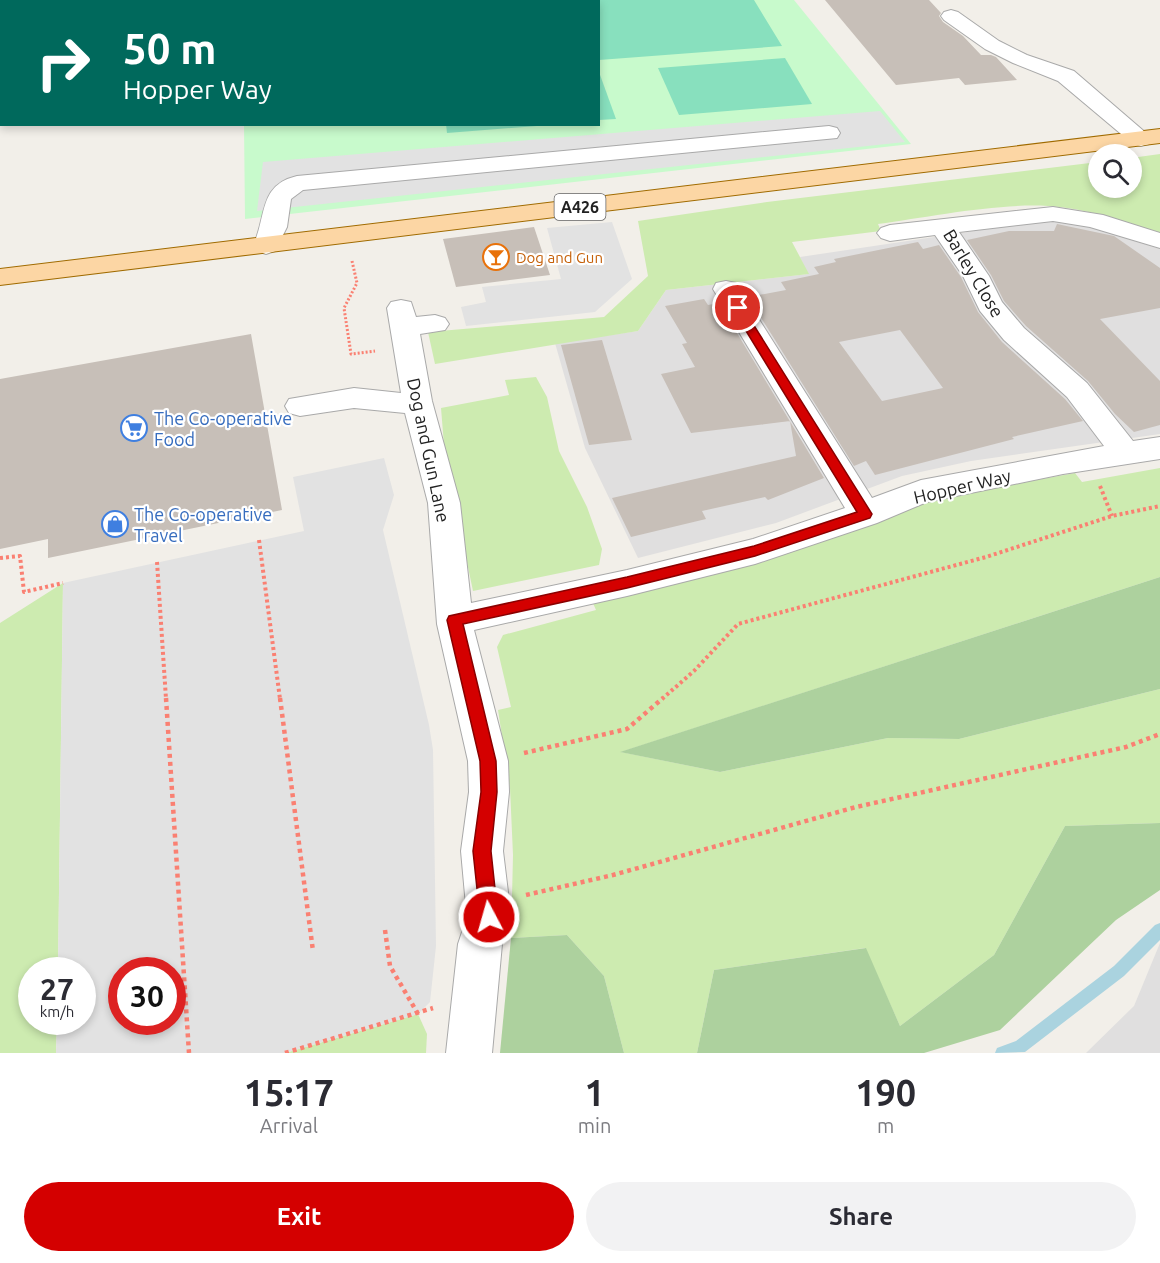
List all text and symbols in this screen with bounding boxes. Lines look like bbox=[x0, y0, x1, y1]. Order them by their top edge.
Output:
icon: right bbox=[24, 24, 102, 102]
text: 50 m bbox=[123, 25, 217, 72]
text: Hopper Way bbox=[123, 74, 272, 104]
map controls bbox=[1088, 144, 1142, 198]
button: search bbox=[1088, 144, 1142, 198]
road number: A426 bbox=[554, 194, 606, 220]
street label: Barley Close bbox=[940, 225, 1008, 321]
bar icon: Dog and Gun bbox=[481, 242, 511, 272]
place label: Dog and Gun bbox=[516, 249, 603, 266]
pin bbox=[712, 282, 763, 333]
icon: arrive bbox=[721, 291, 754, 324]
street label: Dog and Gun Lane bbox=[404, 376, 454, 524]
place label: The Co-operative Food bbox=[154, 408, 292, 449]
supermarket icon: The Co-operative Food bbox=[119, 413, 149, 443]
street label: Hopper Way bbox=[911, 465, 1013, 507]
place label: The Co-operative Travel bbox=[134, 504, 272, 545]
shop icon: The Co-operative Travel bbox=[100, 509, 130, 539]
position arrow bbox=[457, 885, 521, 949]
speed limit sign: 30 bbox=[108, 957, 186, 1035]
text: 27 bbox=[40, 972, 74, 1006]
text: km/h bbox=[40, 1003, 74, 1020]
text: 15:17 bbox=[244, 1072, 334, 1113]
text: 1 bbox=[584, 1072, 605, 1113]
text: 190 bbox=[855, 1072, 916, 1113]
text: Arrival bbox=[260, 1114, 318, 1137]
text: min bbox=[578, 1114, 611, 1137]
text: m bbox=[877, 1114, 894, 1137]
button: Exit bbox=[24, 1182, 574, 1251]
button: Share bbox=[586, 1182, 1136, 1251]

